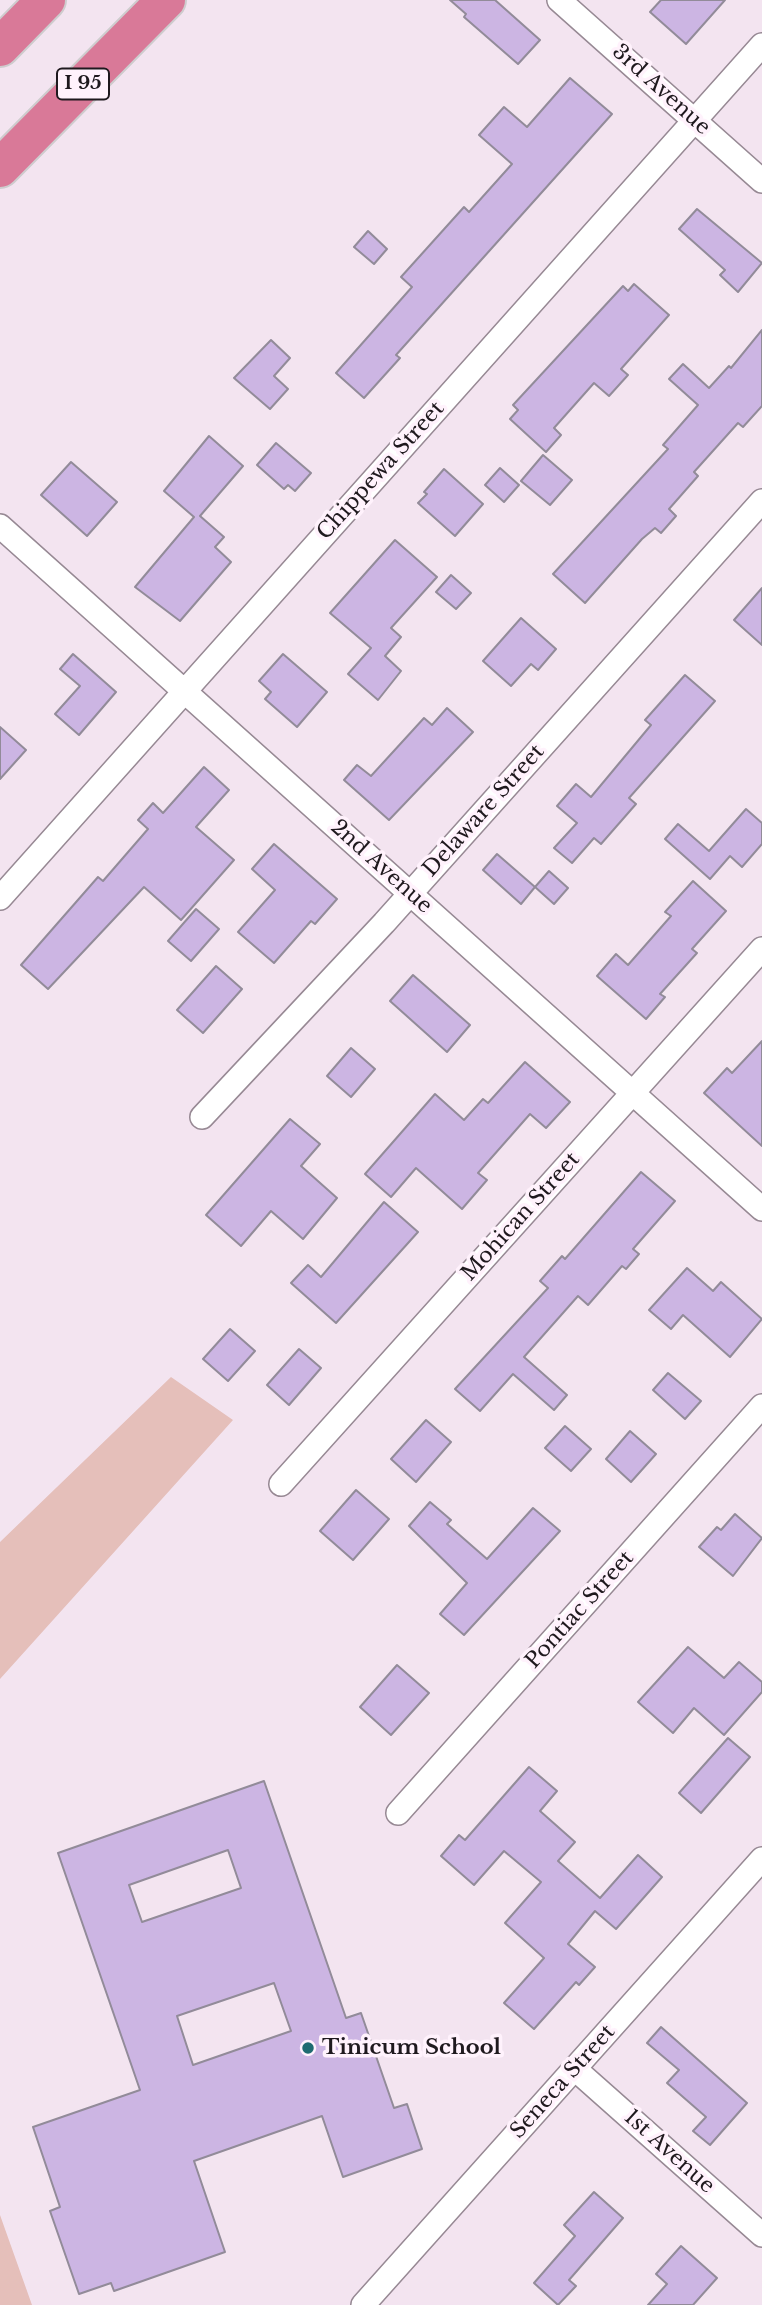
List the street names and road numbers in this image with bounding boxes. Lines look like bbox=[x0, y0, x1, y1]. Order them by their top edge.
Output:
street label: 3rd Avenue bbox=[607, 40, 715, 140]
road number: I 95 bbox=[57, 68, 109, 100]
street label: Chippewa Street bbox=[312, 397, 450, 545]
street label: Delaware Street bbox=[418, 740, 550, 882]
street label: 2nd Avenue bbox=[325, 815, 437, 919]
street label: Mohican Street bbox=[457, 1148, 585, 1286]
street label: Pontiac Street bbox=[521, 1546, 639, 1674]
street label: Seneca Street bbox=[505, 2020, 621, 2144]
street label: 1st Avenue bbox=[619, 2105, 719, 2199]

